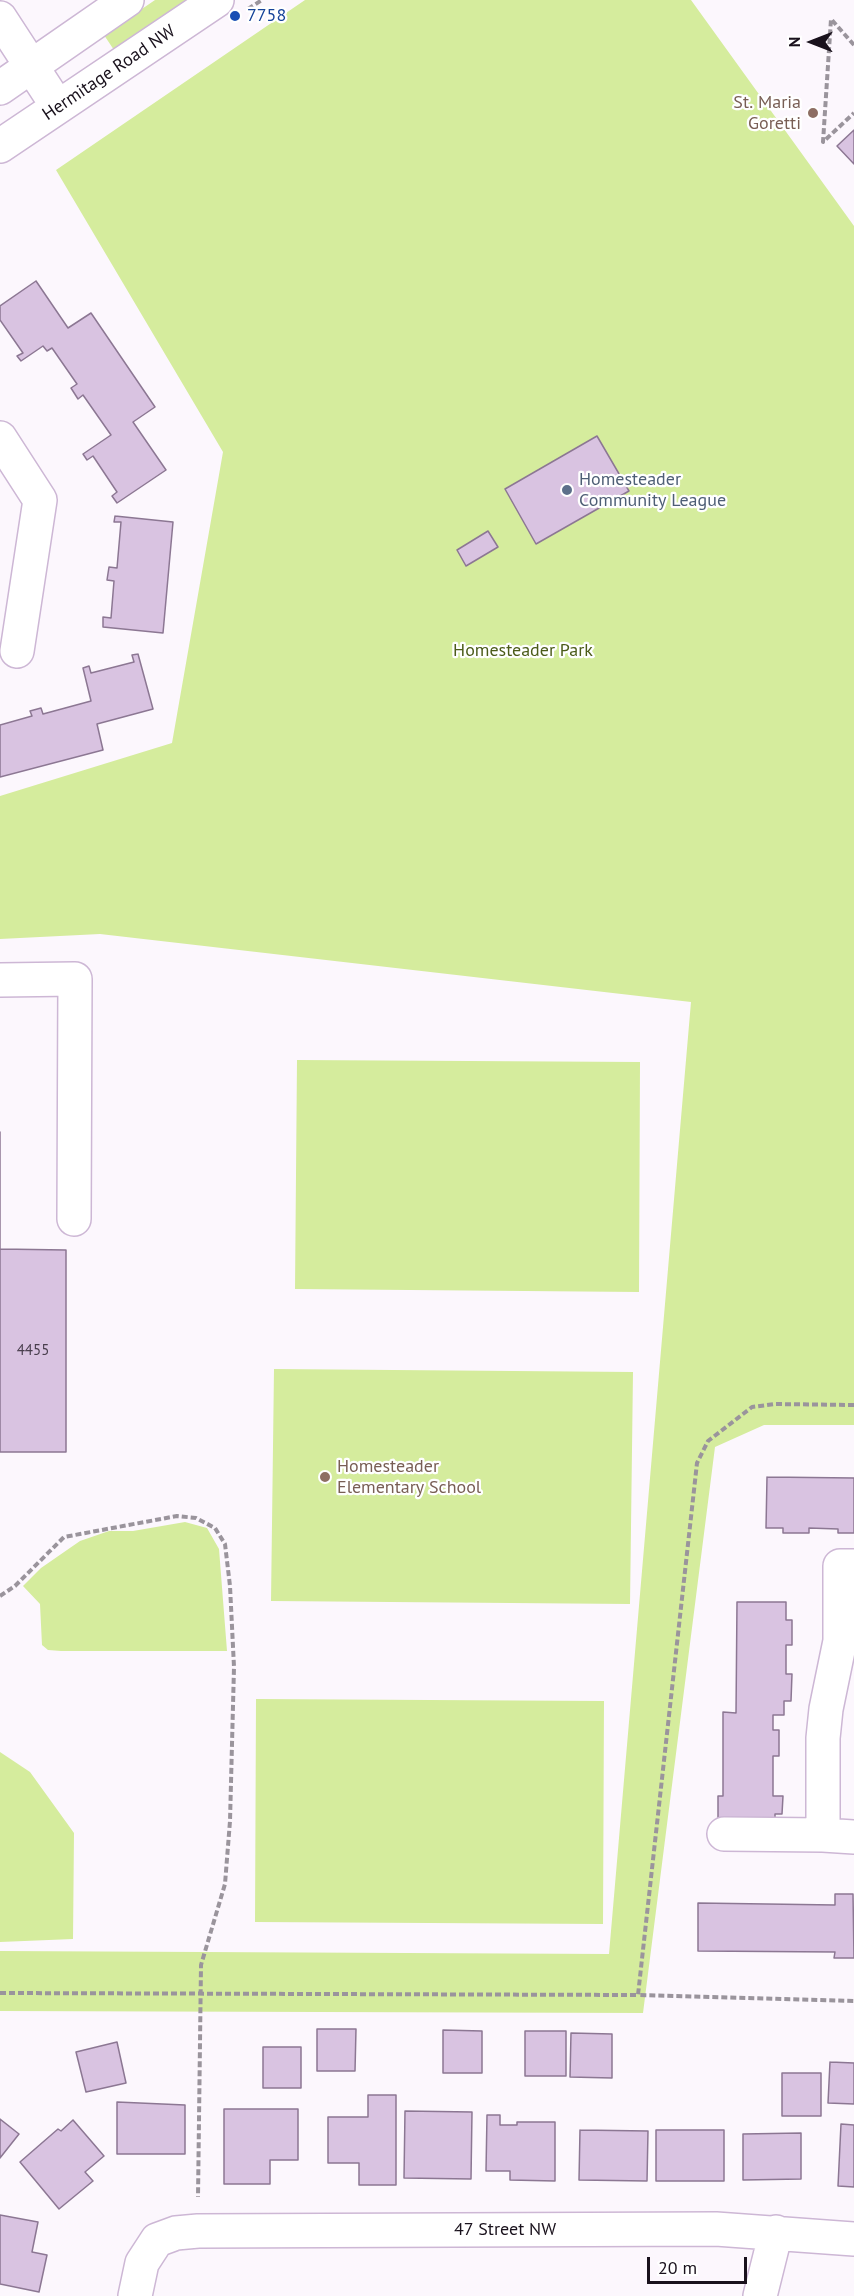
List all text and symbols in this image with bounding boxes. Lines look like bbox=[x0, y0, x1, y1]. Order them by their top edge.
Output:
place label: 7758 bbox=[247, 5, 286, 27]
marker: 7758 bbox=[228, 9, 242, 23]
north arrow bbox=[782, 12, 842, 72]
street label: Hermitage Road NW bbox=[39, 21, 179, 125]
text: N bbox=[784, 37, 804, 47]
place label: St. Maria Goretti bbox=[733, 92, 801, 134]
marker: St. Maria Goretti bbox=[806, 106, 820, 120]
place label: Homesteader Community League bbox=[579, 469, 726, 512]
marker: Homesteader Community League bbox=[560, 483, 574, 497]
park label: Homesteader Park bbox=[453, 640, 593, 662]
house number: 4455 bbox=[17, 1342, 49, 1360]
place label: Homesteader Elementary School bbox=[337, 1456, 481, 1498]
marker: Homesteader Elementary School bbox=[318, 1470, 332, 1484]
street label: 47 Street NW bbox=[454, 2219, 556, 2241]
scale bar bbox=[650, 2245, 750, 2283]
text: 20 m bbox=[658, 2256, 697, 2279]

